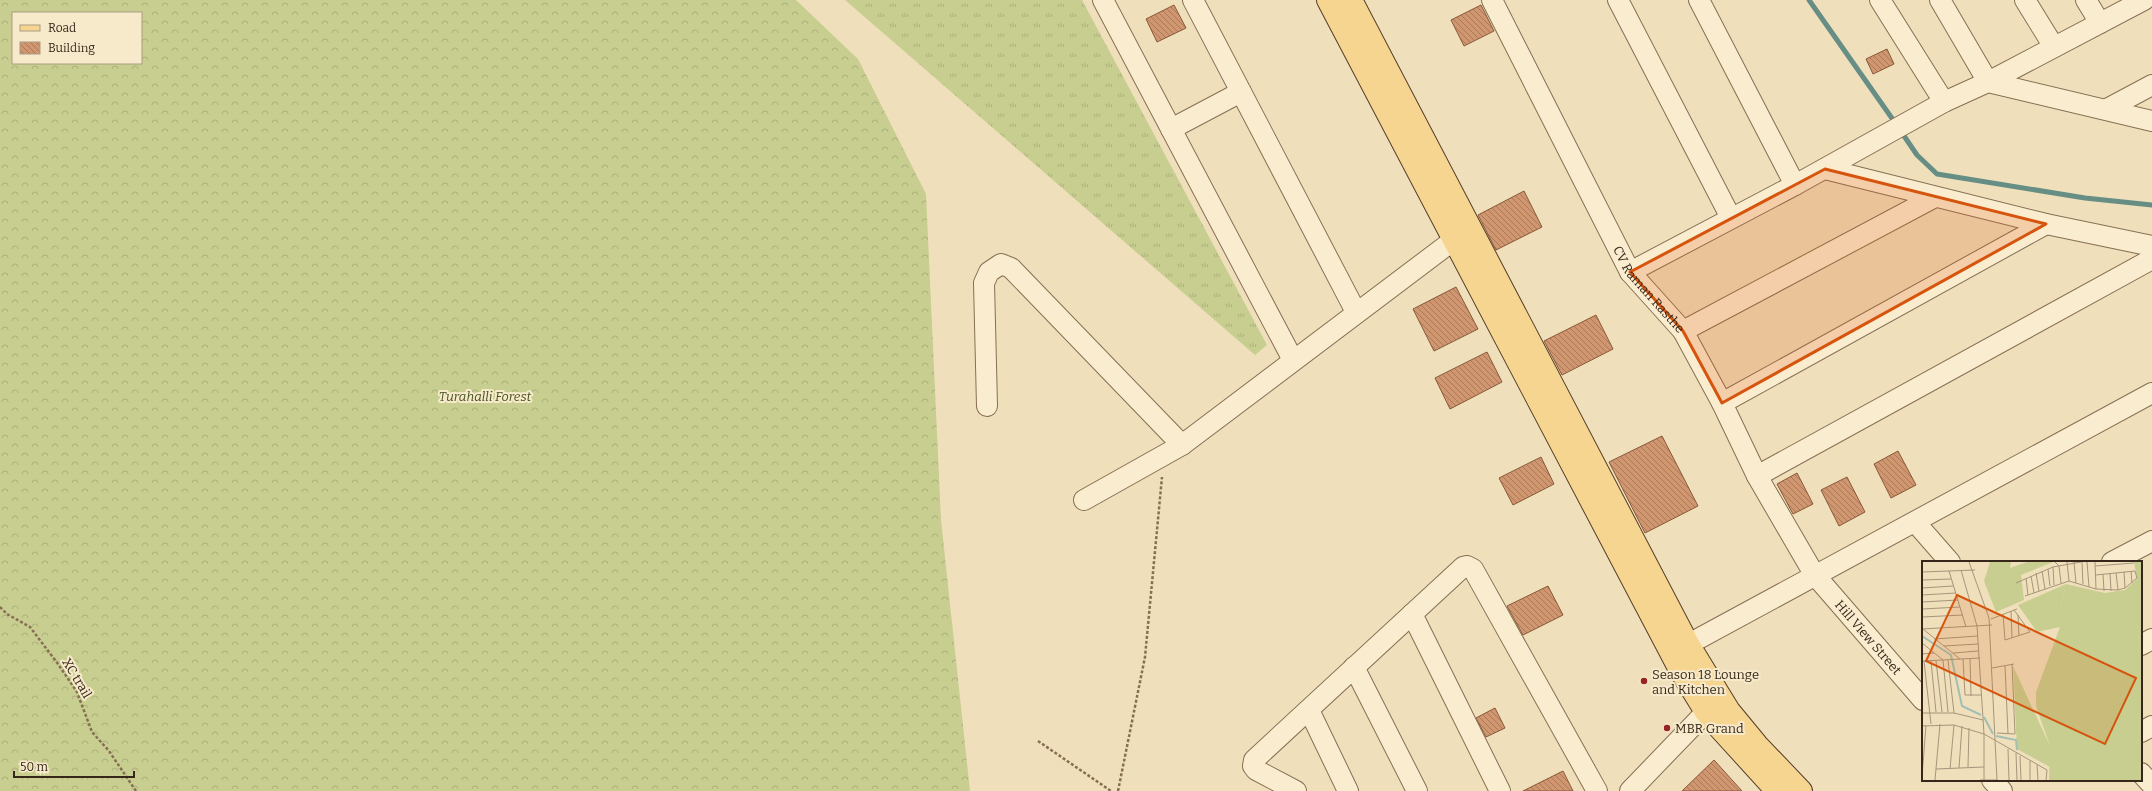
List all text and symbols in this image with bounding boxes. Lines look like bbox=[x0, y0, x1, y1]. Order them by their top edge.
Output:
legend bbox=[12, 12, 142, 64]
text: Road bbox=[48, 21, 76, 35]
text: Building bbox=[48, 41, 95, 55]
street label: CV Raman Rasthe bbox=[1610, 243, 1688, 335]
park label: Turahalli Forest bbox=[439, 389, 532, 404]
inset map bbox=[1922, 561, 2142, 781]
street label: Hill View Street bbox=[1832, 597, 1905, 678]
street label: XC trail bbox=[59, 655, 95, 701]
place label: Season 18 Lounge and Kitchen bbox=[1652, 667, 1759, 697]
marker: Season 18 Lounge and Kitchen bbox=[1639, 676, 1649, 686]
place label: MBR Grand bbox=[1675, 721, 1744, 736]
marker: MBR Grand bbox=[1662, 723, 1672, 733]
scale bar bbox=[14, 753, 134, 779]
text: 50 m bbox=[20, 760, 49, 774]

